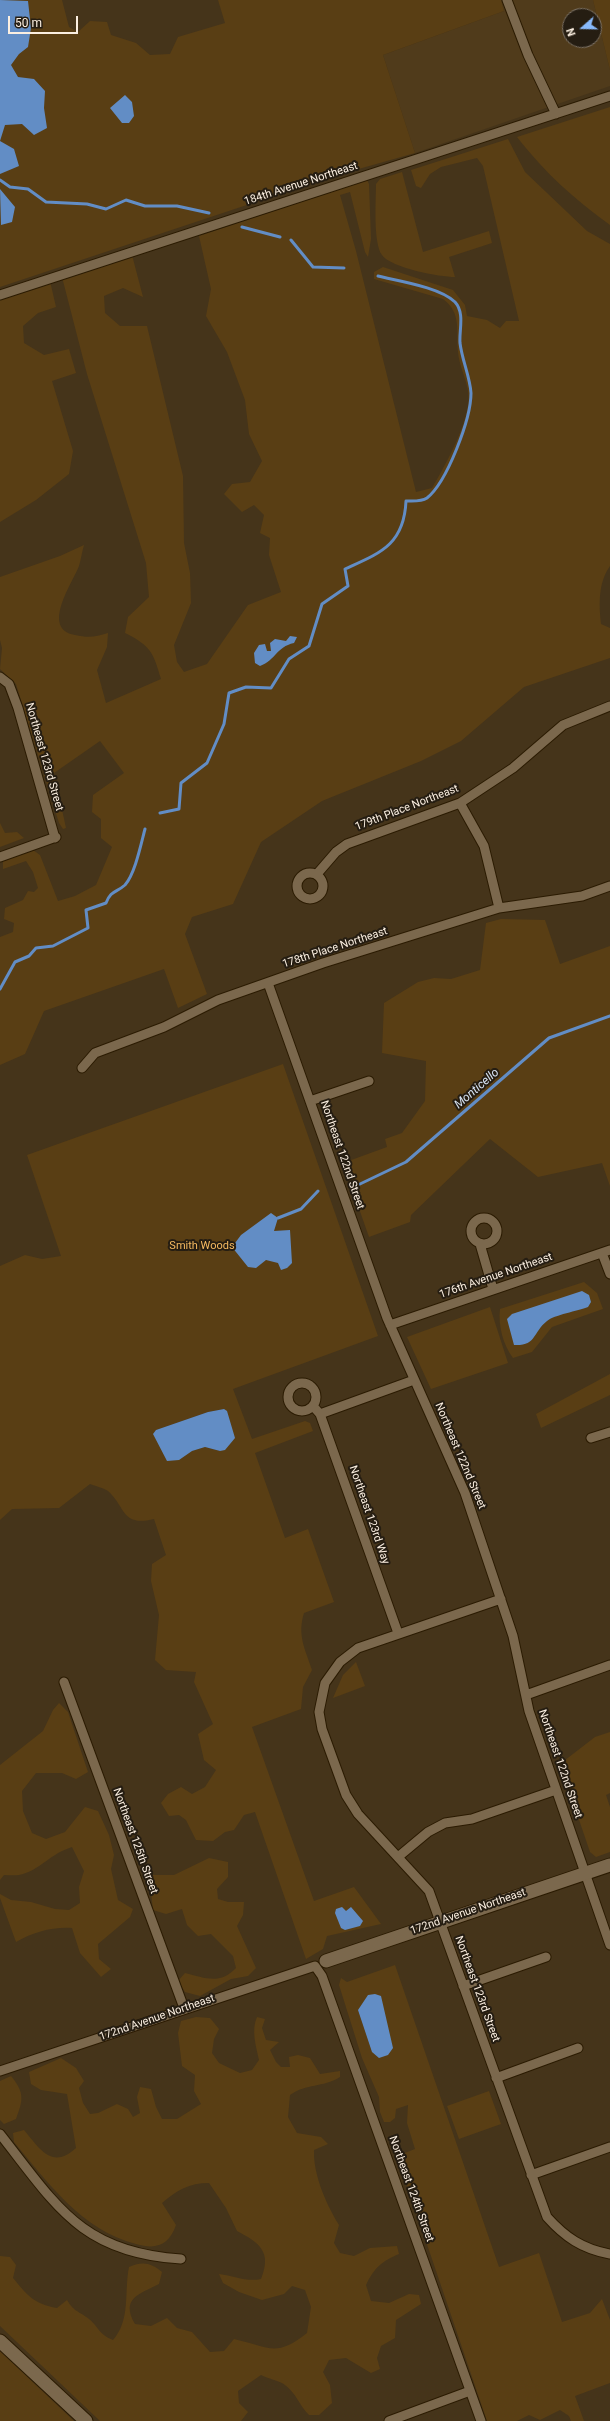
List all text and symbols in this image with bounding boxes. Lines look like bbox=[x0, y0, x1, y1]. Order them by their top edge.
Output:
scale bar bbox=[10, 8, 80, 34]
north arrow bbox=[562, 8, 602, 48]
text: 50 m bbox=[15, 16, 42, 30]
text: N bbox=[564, 26, 579, 38]
street label: 184th Avenue Northeast bbox=[243, 159, 359, 209]
street label: Northeast 123rd Street bbox=[22, 701, 66, 813]
street label: 179th Place Northeast bbox=[353, 782, 461, 834]
street label: 178th Place Northeast bbox=[281, 925, 389, 971]
water label: Monticello bbox=[452, 1066, 502, 1112]
street label: Northeast 122nd Street bbox=[317, 1099, 367, 1211]
park label: Smith Woods bbox=[169, 1239, 235, 1253]
street label: 176th Avenue Northeast bbox=[438, 1250, 554, 1302]
street label: Northeast 122nd Street bbox=[432, 1401, 488, 1511]
street label: Northeast 123rd Way bbox=[346, 1464, 392, 1566]
street label: Northeast 122nd Street bbox=[535, 1708, 585, 1820]
street label: Northeast 125th Street bbox=[110, 1786, 160, 1896]
street label: 172nd Avenue Northeast bbox=[409, 1886, 527, 1938]
street label: Northeast 123rd Street bbox=[452, 1934, 502, 2044]
street label: 172nd Avenue Northeast bbox=[98, 1992, 216, 2044]
street label: Northeast 124th Street bbox=[386, 2134, 436, 2244]

